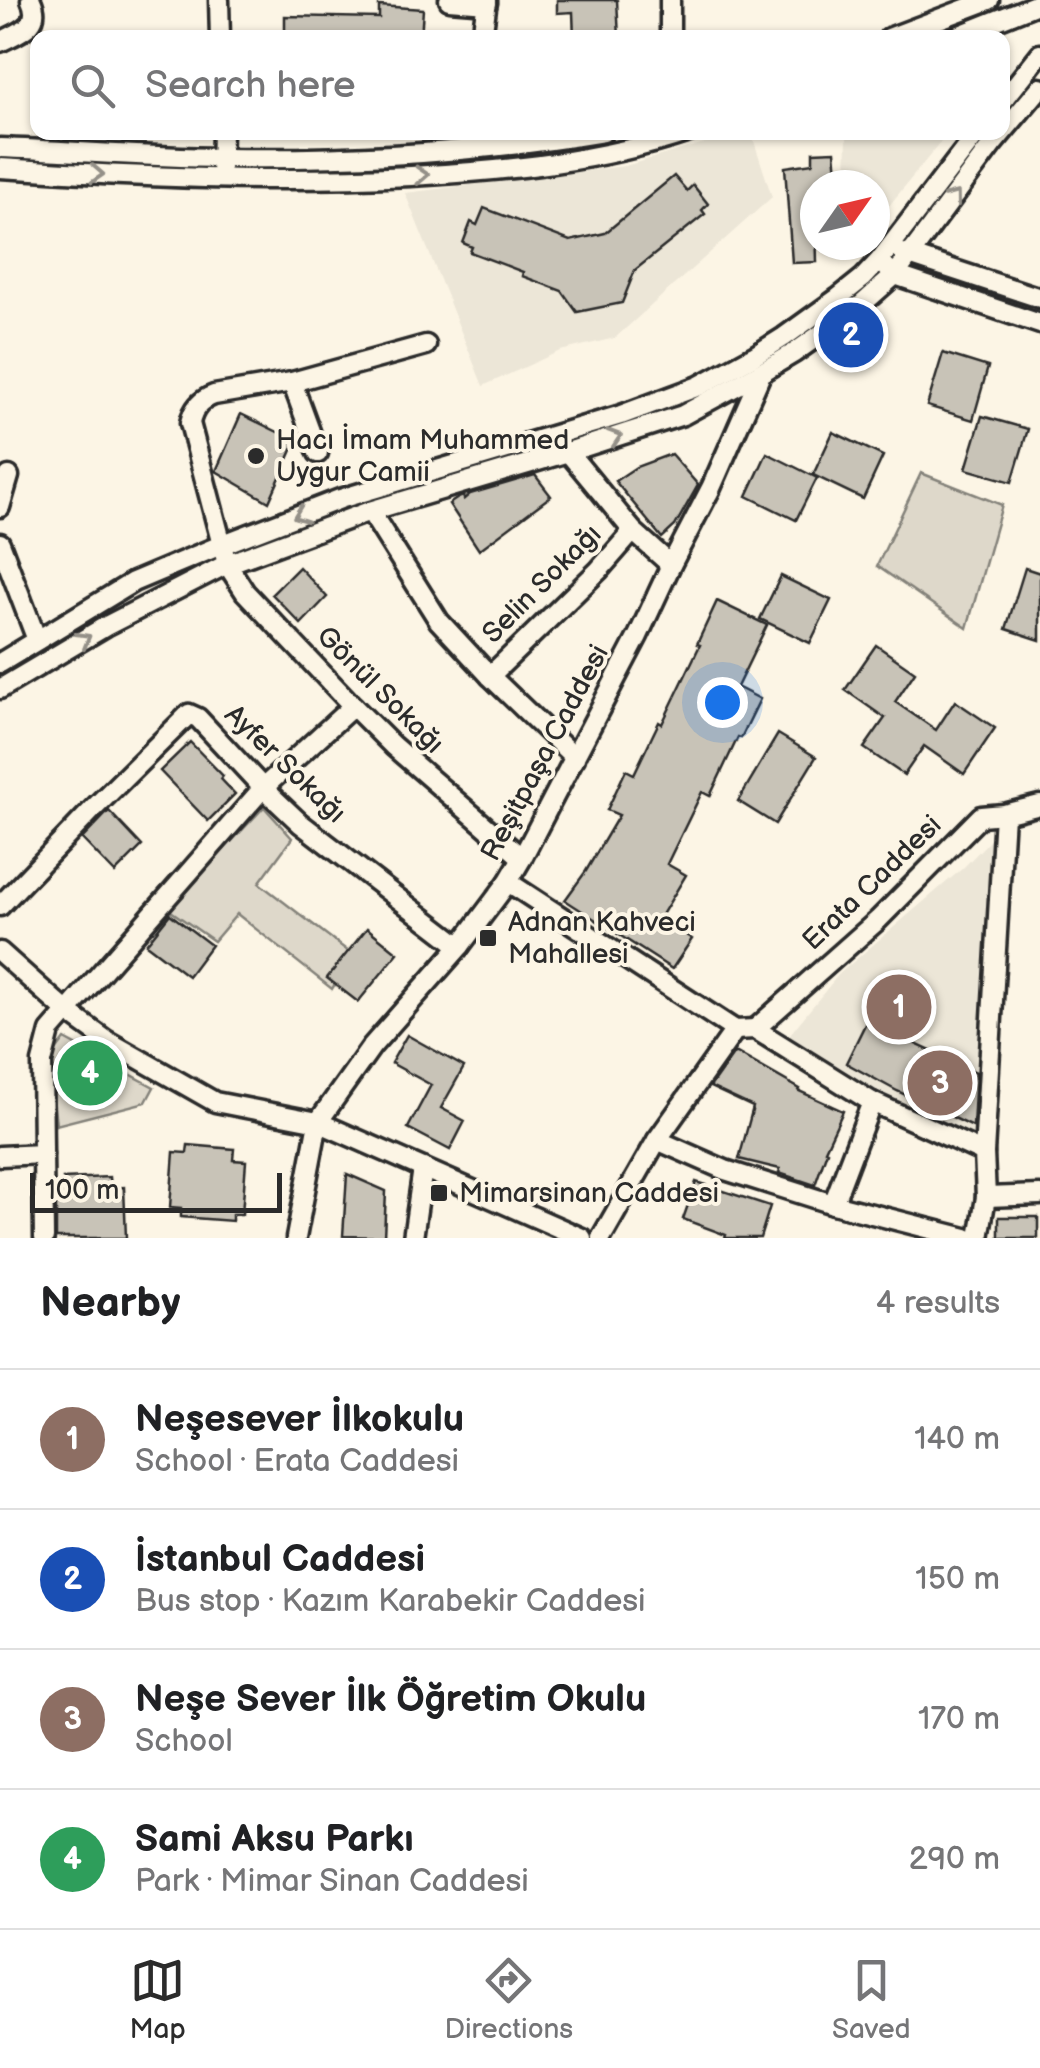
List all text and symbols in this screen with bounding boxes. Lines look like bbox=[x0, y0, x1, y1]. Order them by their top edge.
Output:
search box bbox=[30, 30, 1010, 140]
icon: search bbox=[65, 58, 120, 113]
text: Search here bbox=[145, 63, 356, 108]
one-way arrow bbox=[90, 163, 106, 184]
one-way arrow bbox=[415, 165, 431, 186]
north arrow bbox=[800, 170, 890, 260]
one-way arrow bbox=[942, 190, 959, 208]
pin: 2 bbox=[818, 298, 884, 372]
place label: Hacı İmam Muhammed Uygur Camii bbox=[276, 423, 569, 489]
one-way arrow bbox=[605, 429, 622, 449]
marker: Hacı İmam Muhammed Uygur Camii bbox=[245, 445, 267, 467]
one-way arrow bbox=[292, 503, 310, 523]
street label: Selin Sokağı bbox=[476, 518, 608, 650]
street label: Gönül Sokağı bbox=[310, 620, 450, 760]
one-way arrow bbox=[73, 632, 91, 651]
street label: Reşitpaşa Caddesi bbox=[474, 639, 616, 867]
your location bbox=[697, 677, 748, 728]
street label: Ayfer Sokağı bbox=[218, 698, 352, 830]
street label: Erata Caddesi bbox=[796, 809, 948, 957]
place label: Adnan Kahveci Mahallesi bbox=[508, 906, 696, 971]
marker: Adnan Kahveci Mahallesi bbox=[477, 927, 499, 949]
pin: 1 bbox=[866, 970, 932, 1044]
pin: 4 bbox=[58, 1036, 122, 1110]
pin: 3 bbox=[908, 1046, 972, 1120]
scale bar bbox=[30, 1168, 282, 1212]
text: 100 m bbox=[45, 1174, 119, 1207]
place label: Mimarsinan Caddesi bbox=[459, 1177, 719, 1210]
marker: Mimarsinan Caddesi bbox=[428, 1182, 450, 1204]
text: Nearby bbox=[40, 1278, 180, 1329]
text: 4 results bbox=[876, 1284, 1000, 1323]
text: Neşesever İlkokulu bbox=[135, 1397, 464, 1442]
text: 1 bbox=[66, 1420, 79, 1459]
text: 140 m bbox=[914, 1420, 1000, 1459]
text: School · Erata Caddesi bbox=[135, 1442, 459, 1481]
text: İstanbul Caddesi bbox=[135, 1537, 425, 1582]
text: 2 bbox=[63, 1560, 82, 1599]
text: 150 m bbox=[915, 1560, 1000, 1599]
text: Bus stop · Kazım Karabekir Caddesi bbox=[135, 1582, 646, 1621]
text: Neşe Sever İlk Öğretim Okulu bbox=[135, 1677, 646, 1722]
text: 3 bbox=[63, 1700, 82, 1739]
text: 170 m bbox=[918, 1700, 1000, 1739]
text: School bbox=[135, 1722, 233, 1761]
text: Sami Aksu Parkı bbox=[135, 1817, 414, 1862]
text: 4 bbox=[63, 1840, 82, 1879]
text: 290 m bbox=[909, 1840, 1000, 1879]
text: Park · Mimar Sinan Caddesi bbox=[135, 1862, 529, 1901]
tab: Map bbox=[129, 1953, 186, 2046]
tab: Directions bbox=[444, 1953, 573, 2046]
tab: Saved bbox=[832, 1953, 911, 2046]

